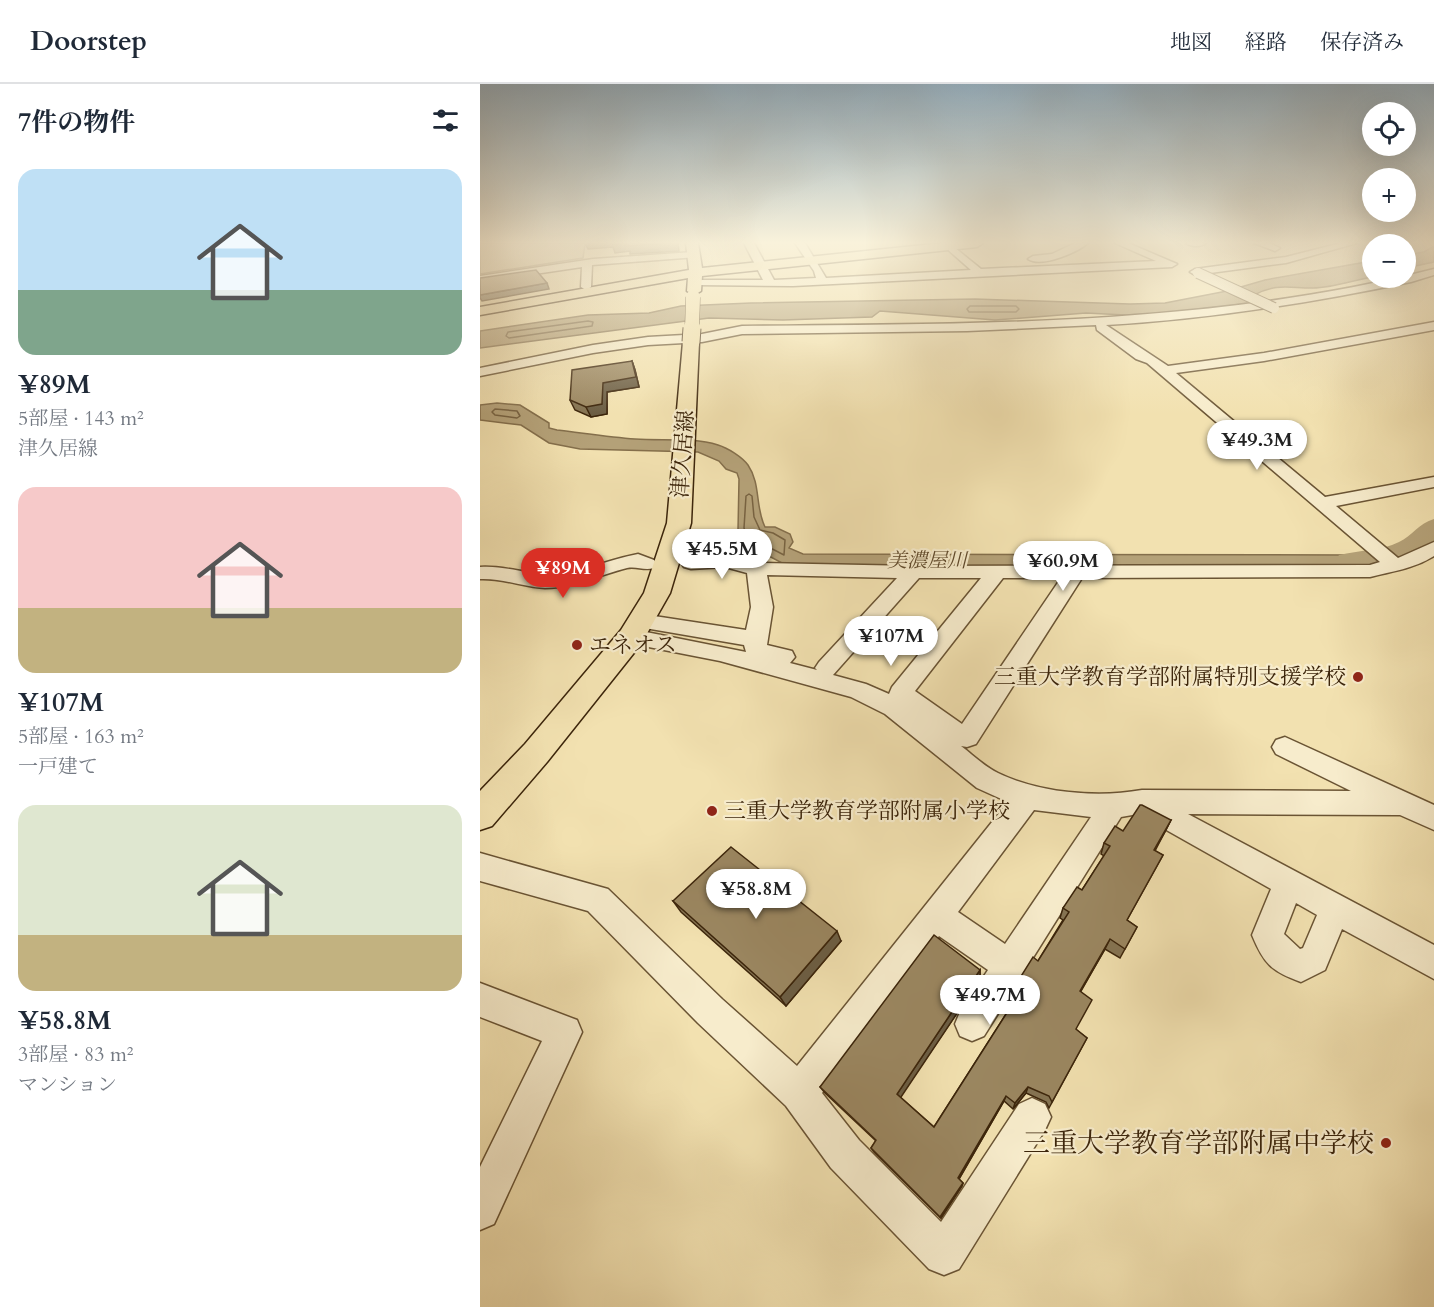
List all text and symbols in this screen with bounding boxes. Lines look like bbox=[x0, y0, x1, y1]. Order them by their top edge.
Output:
text: Doorstep bbox=[30, 22, 147, 60]
text: 地図 bbox=[1170, 28, 1212, 57]
text: 経路 bbox=[1245, 28, 1287, 57]
text: 保存済み bbox=[1320, 28, 1404, 57]
map controls bbox=[1362, 102, 1416, 288]
button: locate bbox=[1362, 102, 1416, 156]
icon: filters bbox=[429, 104, 462, 137]
text: 7件の物件 bbox=[18, 105, 135, 140]
button: + bbox=[1362, 168, 1416, 222]
icon: home bbox=[186, 208, 294, 316]
button: − bbox=[1362, 234, 1416, 288]
text: ¥89M bbox=[18, 367, 91, 402]
text: 5部屋 · 143 m² bbox=[18, 405, 144, 432]
street label: 津久居線 bbox=[665, 409, 701, 499]
pin: ¥49.3M bbox=[1208, 420, 1306, 471]
text: ¥49.3M bbox=[1221, 426, 1293, 453]
text: 津久居線 bbox=[18, 435, 98, 462]
icon: home bbox=[186, 526, 294, 634]
pin: ¥45.5M bbox=[673, 529, 771, 580]
text: ¥45.5M bbox=[686, 535, 758, 562]
pin: ¥60.9M bbox=[1014, 541, 1112, 592]
water label: 美濃屋川 bbox=[887, 547, 969, 574]
text: ¥60.9M bbox=[1027, 547, 1099, 574]
pin: ¥89M bbox=[527, 548, 599, 599]
text: ¥89M bbox=[535, 554, 591, 581]
pin: ¥107M bbox=[849, 616, 933, 667]
text: ¥107M bbox=[858, 622, 924, 649]
place label: エネオス bbox=[589, 630, 677, 660]
marker: エネオス bbox=[570, 638, 584, 652]
place label: 三重大学教育学部附属特別支援学校 bbox=[994, 662, 1346, 692]
marker: 三重大学教育学部附属特別支援学校 bbox=[1351, 670, 1365, 684]
text: ¥107M bbox=[18, 685, 104, 720]
text: 5部屋 · 163 m² bbox=[18, 723, 144, 750]
text: 一戸建て bbox=[18, 753, 98, 780]
place label: 三重大学教育学部附属小学校 bbox=[724, 796, 1010, 826]
marker: 三重大学教育学部附属小学校 bbox=[705, 804, 719, 818]
icon: home bbox=[186, 844, 294, 952]
pin: ¥58.8M bbox=[707, 869, 805, 920]
text: ¥58.8M bbox=[720, 875, 792, 902]
pin: ¥49.7M bbox=[941, 975, 1039, 1026]
text: ¥49.7M bbox=[954, 981, 1026, 1008]
text: ¥58.8M bbox=[18, 1003, 111, 1038]
text: 3部屋 · 83 m² bbox=[18, 1041, 134, 1068]
text: マンション bbox=[18, 1071, 117, 1098]
place label: 三重大学教育学部附属中学校 bbox=[1023, 1125, 1374, 1162]
marker: 三重大学教育学部附属中学校 bbox=[1379, 1136, 1393, 1150]

